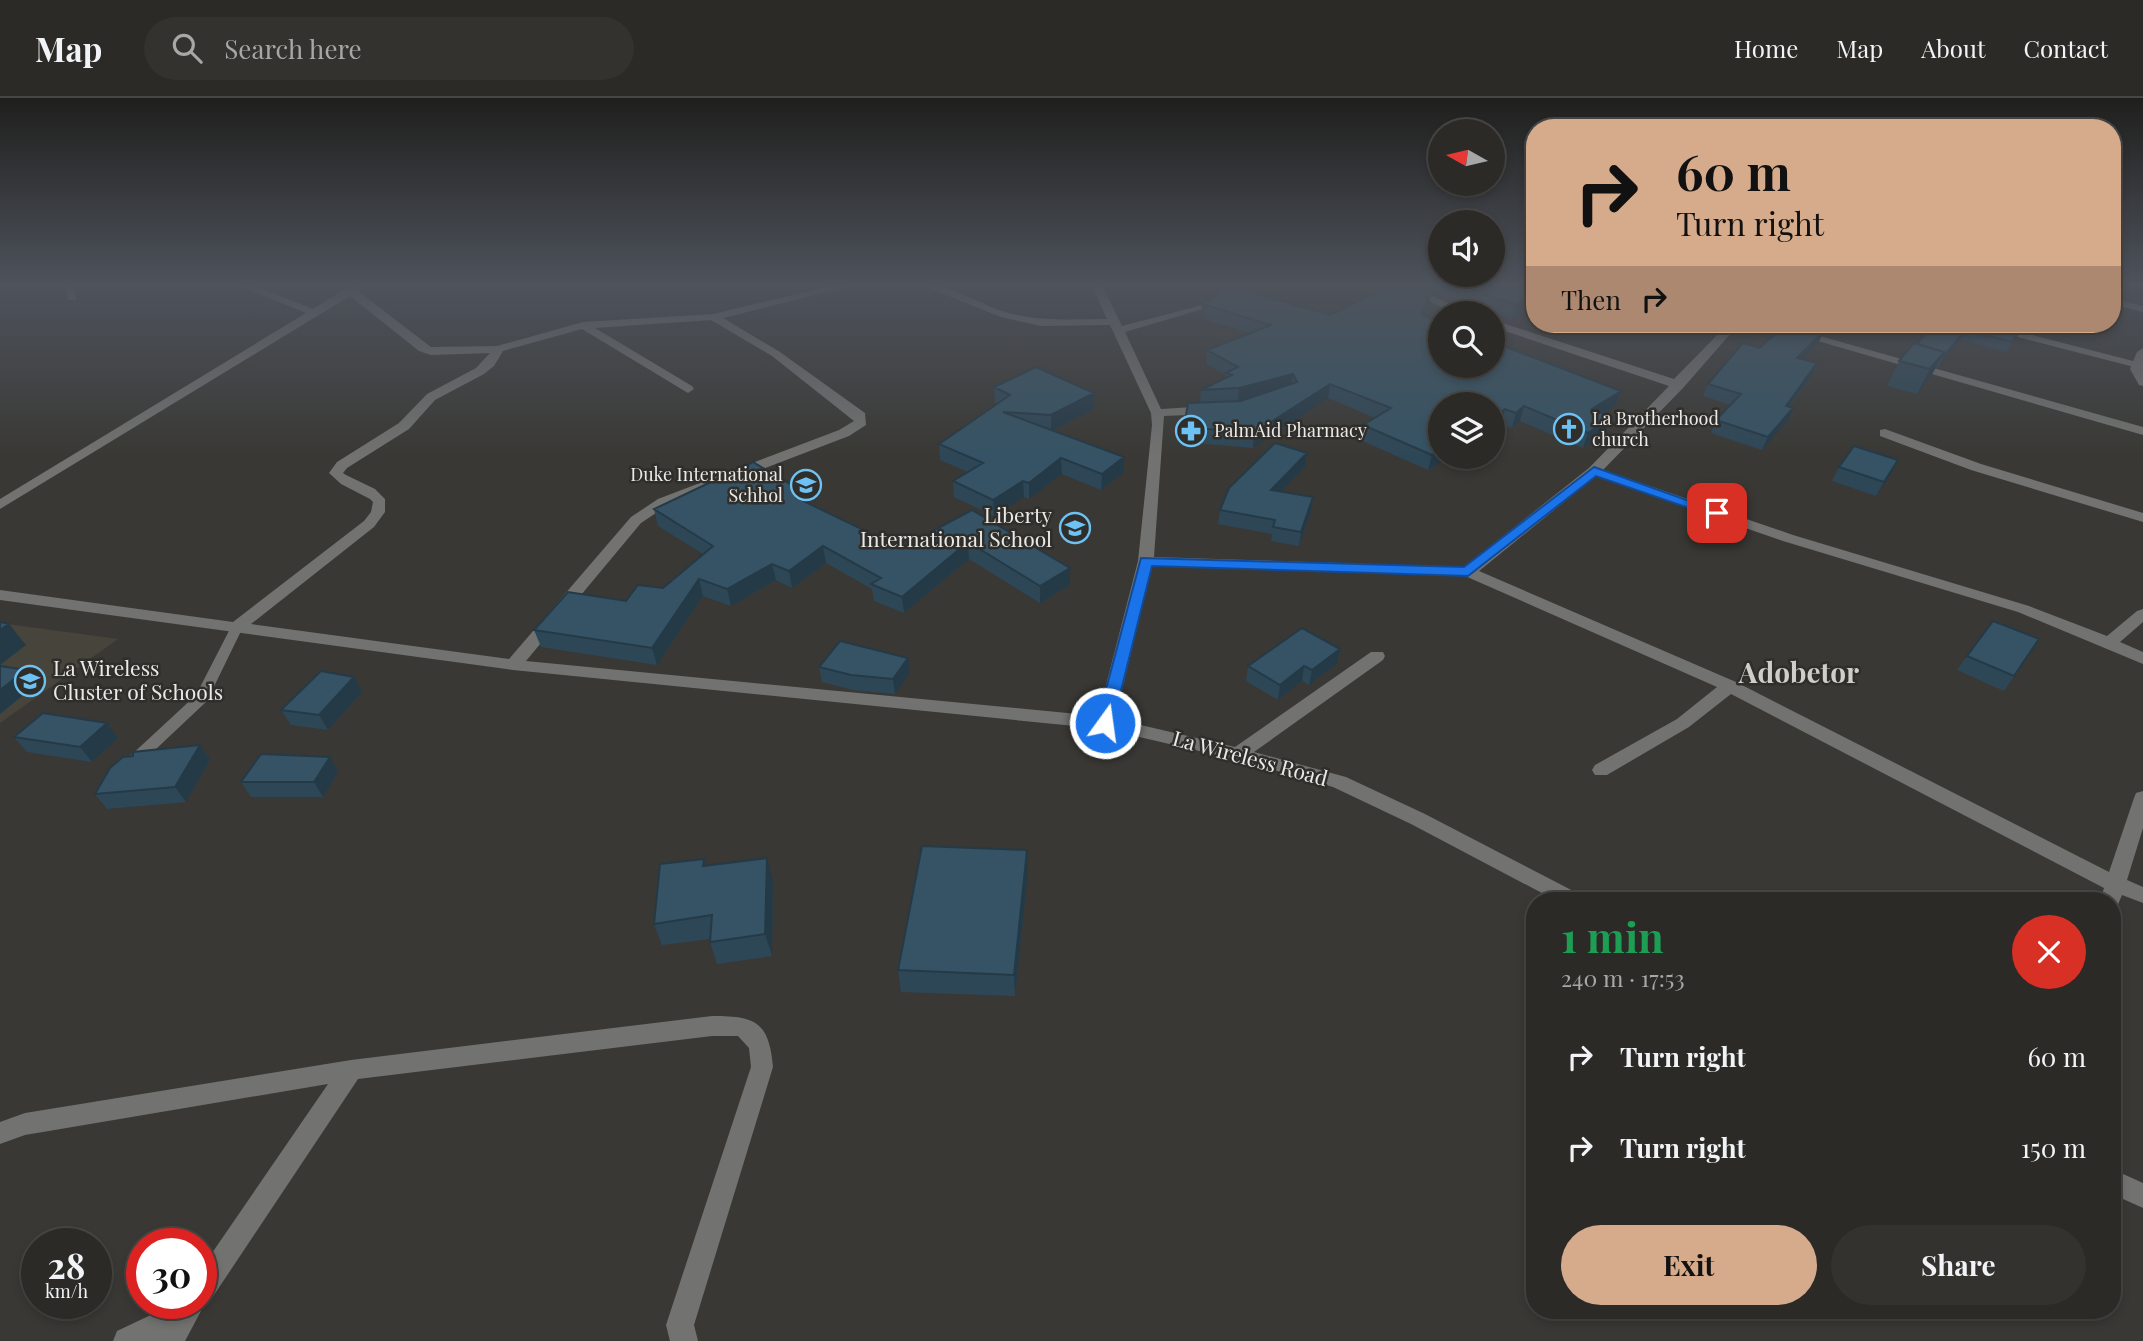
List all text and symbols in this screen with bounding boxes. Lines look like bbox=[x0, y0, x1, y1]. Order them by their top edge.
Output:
search box bbox=[144, 17, 634, 80]
text: Map bbox=[35, 26, 102, 70]
icon: search bbox=[168, 29, 206, 67]
text: Search here bbox=[224, 31, 362, 66]
text: Home bbox=[1734, 32, 1798, 64]
text: Map bbox=[1836, 32, 1883, 64]
text: About bbox=[1921, 32, 1985, 64]
text: Contact bbox=[2023, 32, 2108, 64]
north arrow bbox=[1428, 119, 1505, 196]
map controls bbox=[1428, 119, 1505, 469]
text: 60 m bbox=[1676, 138, 1791, 203]
icon: right bbox=[1561, 147, 1652, 238]
text: Turn right bbox=[1676, 201, 1824, 244]
button: sound bbox=[1428, 210, 1505, 287]
icon: right bbox=[1635, 280, 1673, 318]
text: Then bbox=[1561, 282, 1621, 317]
button: search bbox=[1428, 301, 1505, 378]
button: layers bbox=[1428, 392, 1505, 469]
place label: La Brotherhood church bbox=[1592, 406, 1719, 451]
church icon: La Brotherhood church bbox=[1552, 412, 1586, 446]
pharmacy icon: PalmAid Pharmacy bbox=[1174, 414, 1208, 448]
place label: PalmAid Pharmacy bbox=[1214, 418, 1367, 442]
place label: Duke International Schhol bbox=[630, 462, 783, 507]
school or university icon: Duke International Schhol bbox=[789, 468, 823, 502]
pin bbox=[1687, 483, 1747, 543]
icon: arrive bbox=[1698, 494, 1736, 532]
place label: Liberty International School bbox=[860, 500, 1052, 552]
school or university icon: Liberty International School bbox=[1058, 511, 1092, 545]
place label: La Wireless Cluster of Schools bbox=[53, 653, 223, 705]
district label: Adobetor bbox=[1738, 653, 1859, 690]
school or university icon: La Wireless Cluster of Schools bbox=[13, 664, 47, 698]
position arrow bbox=[1068, 686, 1142, 760]
street label: La Wireless Road bbox=[1170, 723, 1331, 791]
text: 1 min bbox=[1561, 908, 1664, 964]
button: close bbox=[2012, 915, 2086, 989]
text: 240 m · 17:53 bbox=[1561, 962, 1685, 993]
icon: right bbox=[1561, 1038, 1599, 1076]
text: Turn right bbox=[1620, 1039, 1746, 1074]
text: 60 m bbox=[2027, 1039, 2086, 1074]
icon: right bbox=[1561, 1129, 1599, 1167]
text: Turn right bbox=[1620, 1130, 1746, 1165]
text: 150 m bbox=[2021, 1130, 2086, 1165]
button: Exit bbox=[1561, 1225, 1817, 1305]
button: Share bbox=[1831, 1225, 2086, 1305]
speed limit sign: 30 bbox=[126, 1228, 217, 1319]
text: 28 bbox=[48, 1241, 85, 1288]
text: km/h bbox=[45, 1279, 88, 1303]

